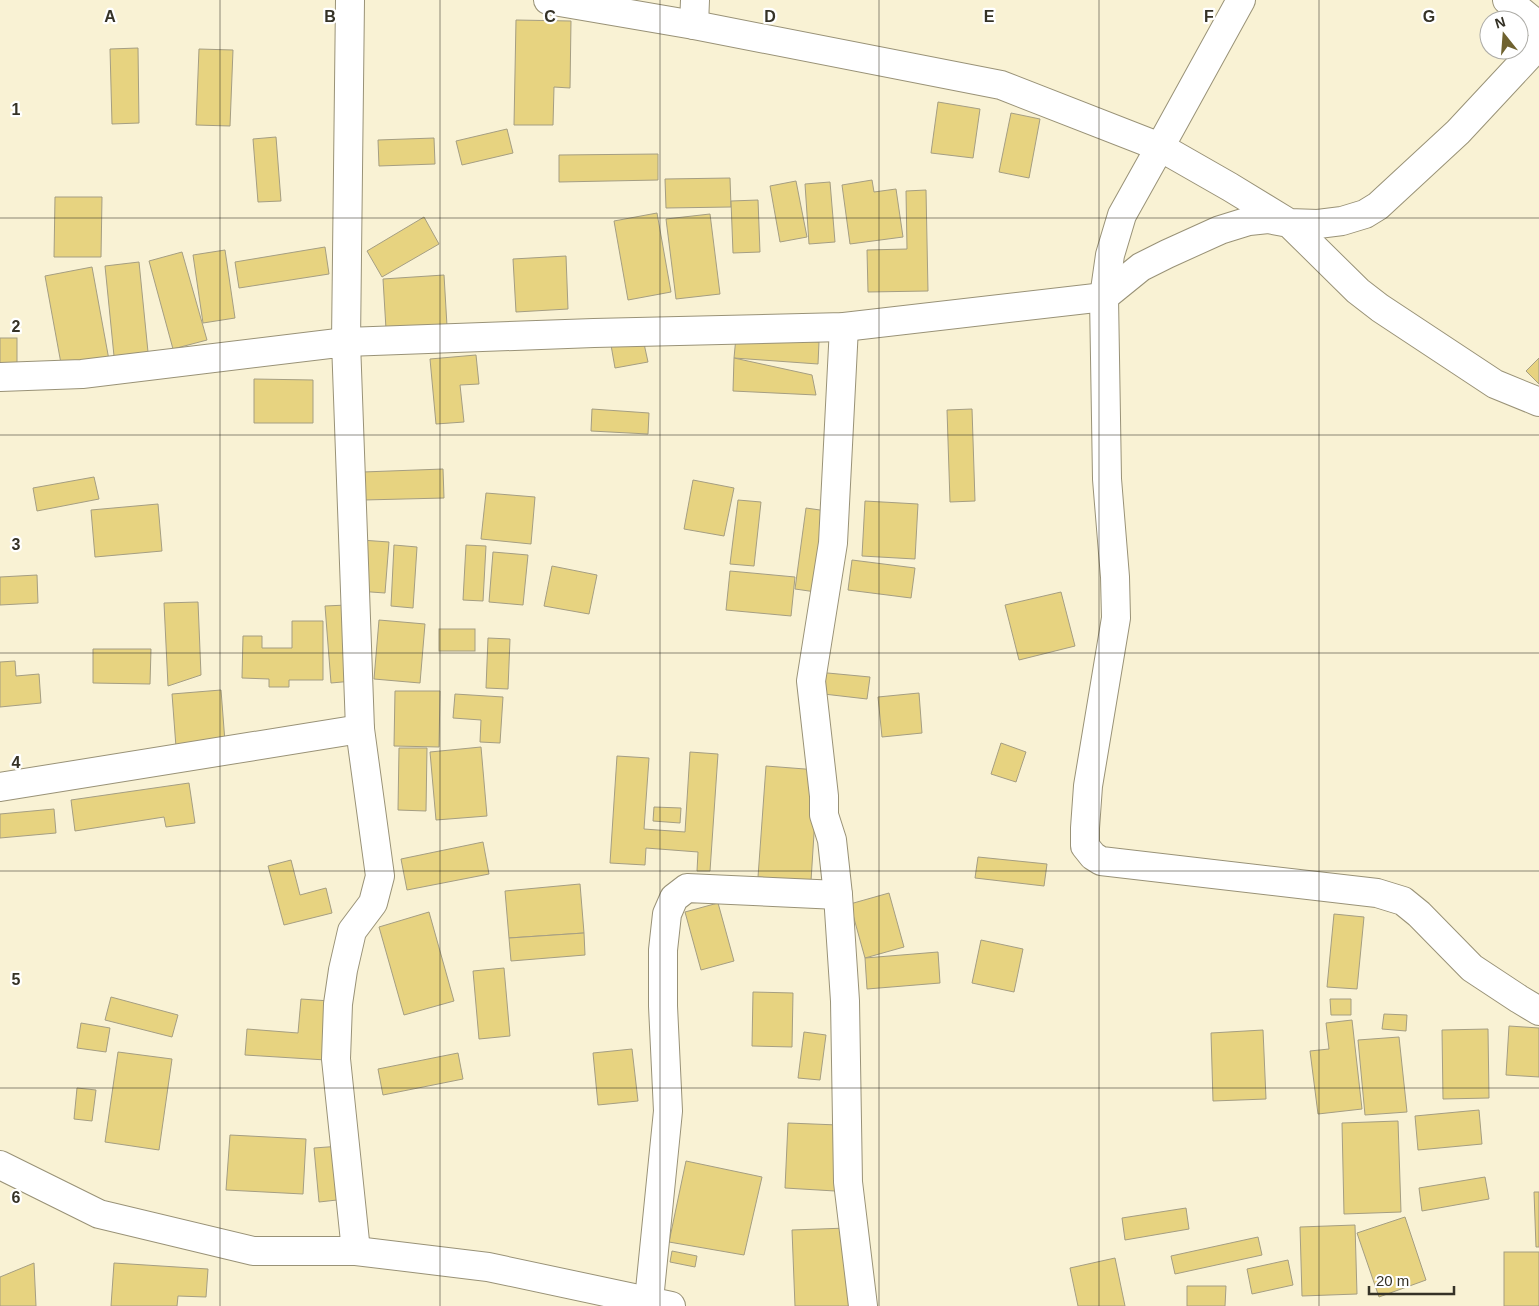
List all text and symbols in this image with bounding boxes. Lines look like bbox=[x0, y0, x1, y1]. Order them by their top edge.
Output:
text: A bbox=[104, 8, 116, 25]
text: B bbox=[324, 8, 336, 25]
text: C bbox=[544, 8, 556, 25]
text: D bbox=[764, 8, 776, 25]
text: E bbox=[984, 8, 995, 25]
text: F bbox=[1204, 8, 1214, 25]
text: G bbox=[1423, 8, 1435, 25]
north arrow bbox=[1479, 10, 1529, 60]
text: N bbox=[1493, 13, 1507, 32]
text: 1 bbox=[12, 101, 21, 118]
text: 2 bbox=[12, 318, 21, 335]
text: 3 bbox=[12, 536, 21, 553]
text: 4 bbox=[12, 754, 21, 771]
text: 5 bbox=[12, 971, 21, 988]
text: 6 bbox=[12, 1189, 21, 1206]
scale bar bbox=[1369, 1264, 1454, 1296]
text: 20 m bbox=[1376, 1272, 1409, 1289]

